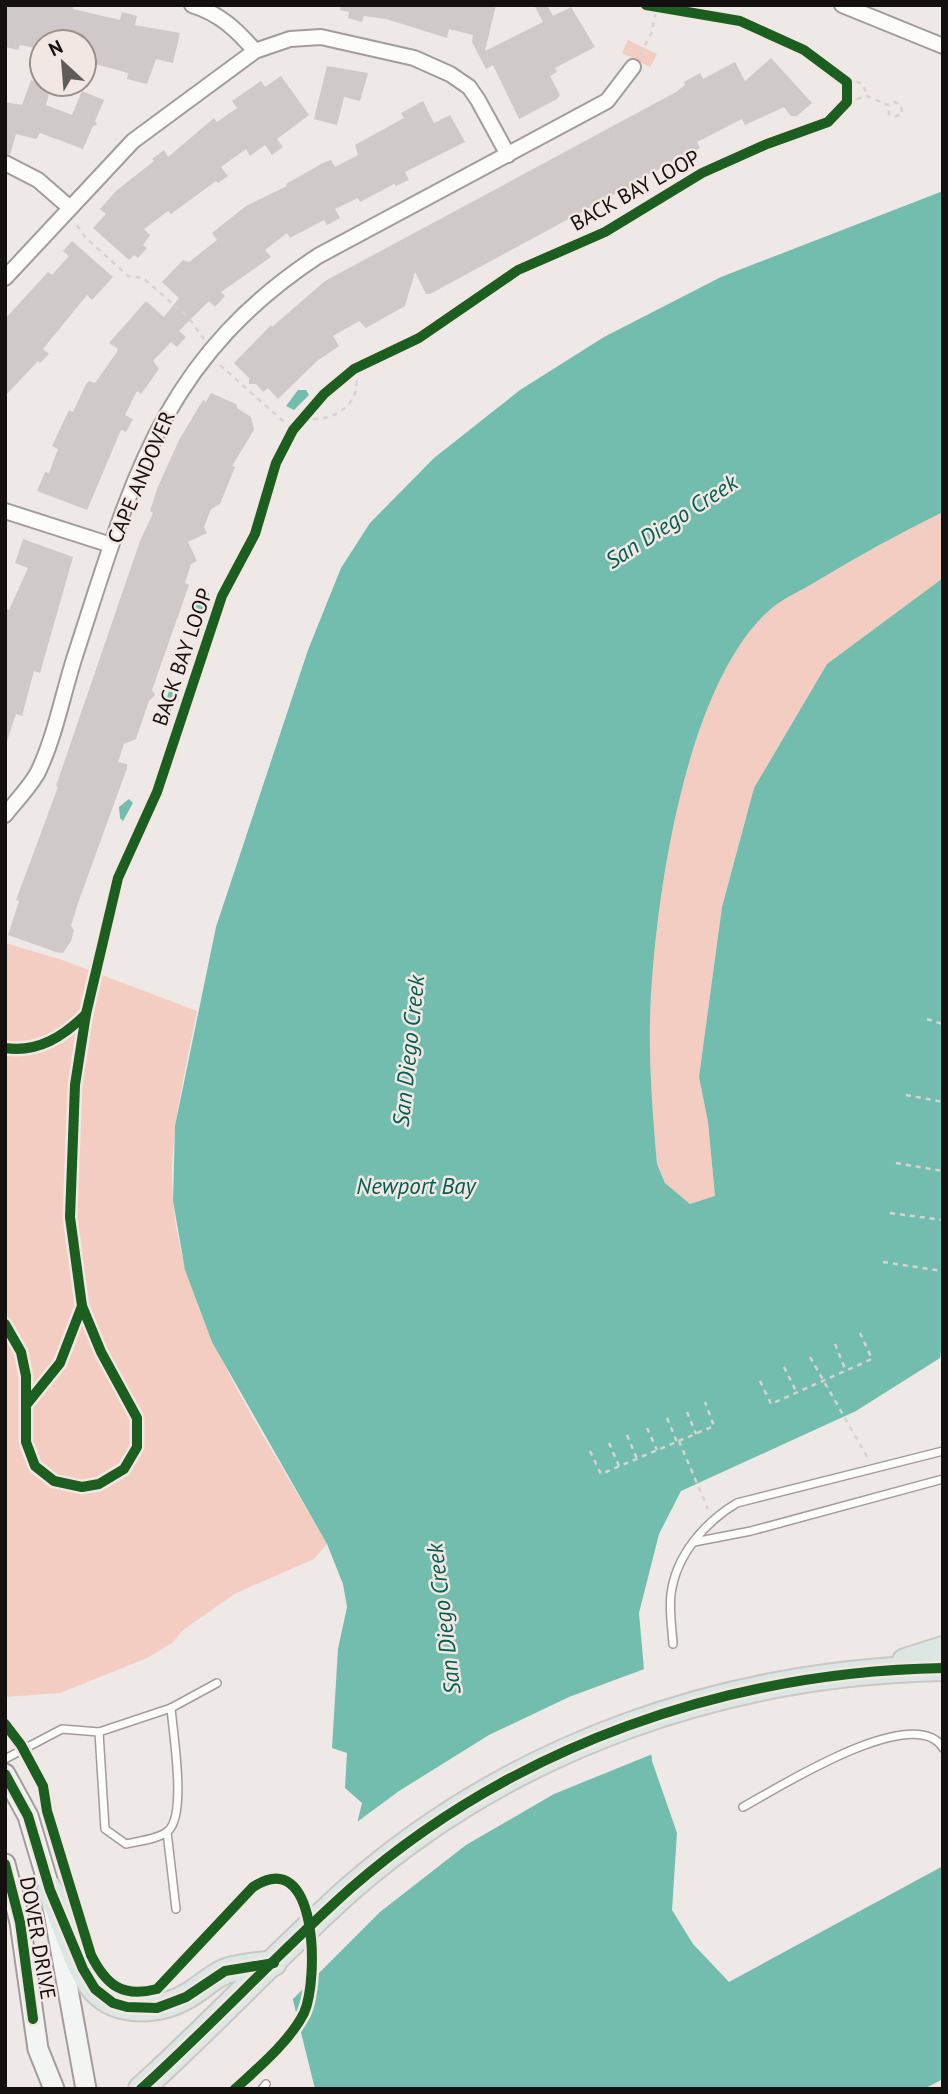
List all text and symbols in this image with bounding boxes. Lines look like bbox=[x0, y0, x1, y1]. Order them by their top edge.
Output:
north arrow bbox=[28, 28, 98, 98]
text: N bbox=[45, 34, 66, 61]
street label: BACK BAY LOOP bbox=[566, 143, 704, 237]
street label: CAPE ANDOVER bbox=[101, 407, 181, 547]
water label: San Diego Creek bbox=[599, 467, 744, 575]
street label: BACK BAY LOOP bbox=[146, 585, 218, 729]
water label: San Diego Creek bbox=[386, 972, 431, 1128]
water label: Newport Bay bbox=[356, 1171, 478, 1200]
water label: San Diego Creek bbox=[419, 1540, 467, 1696]
street label: DOVER DRIVE bbox=[14, 1874, 62, 2002]

